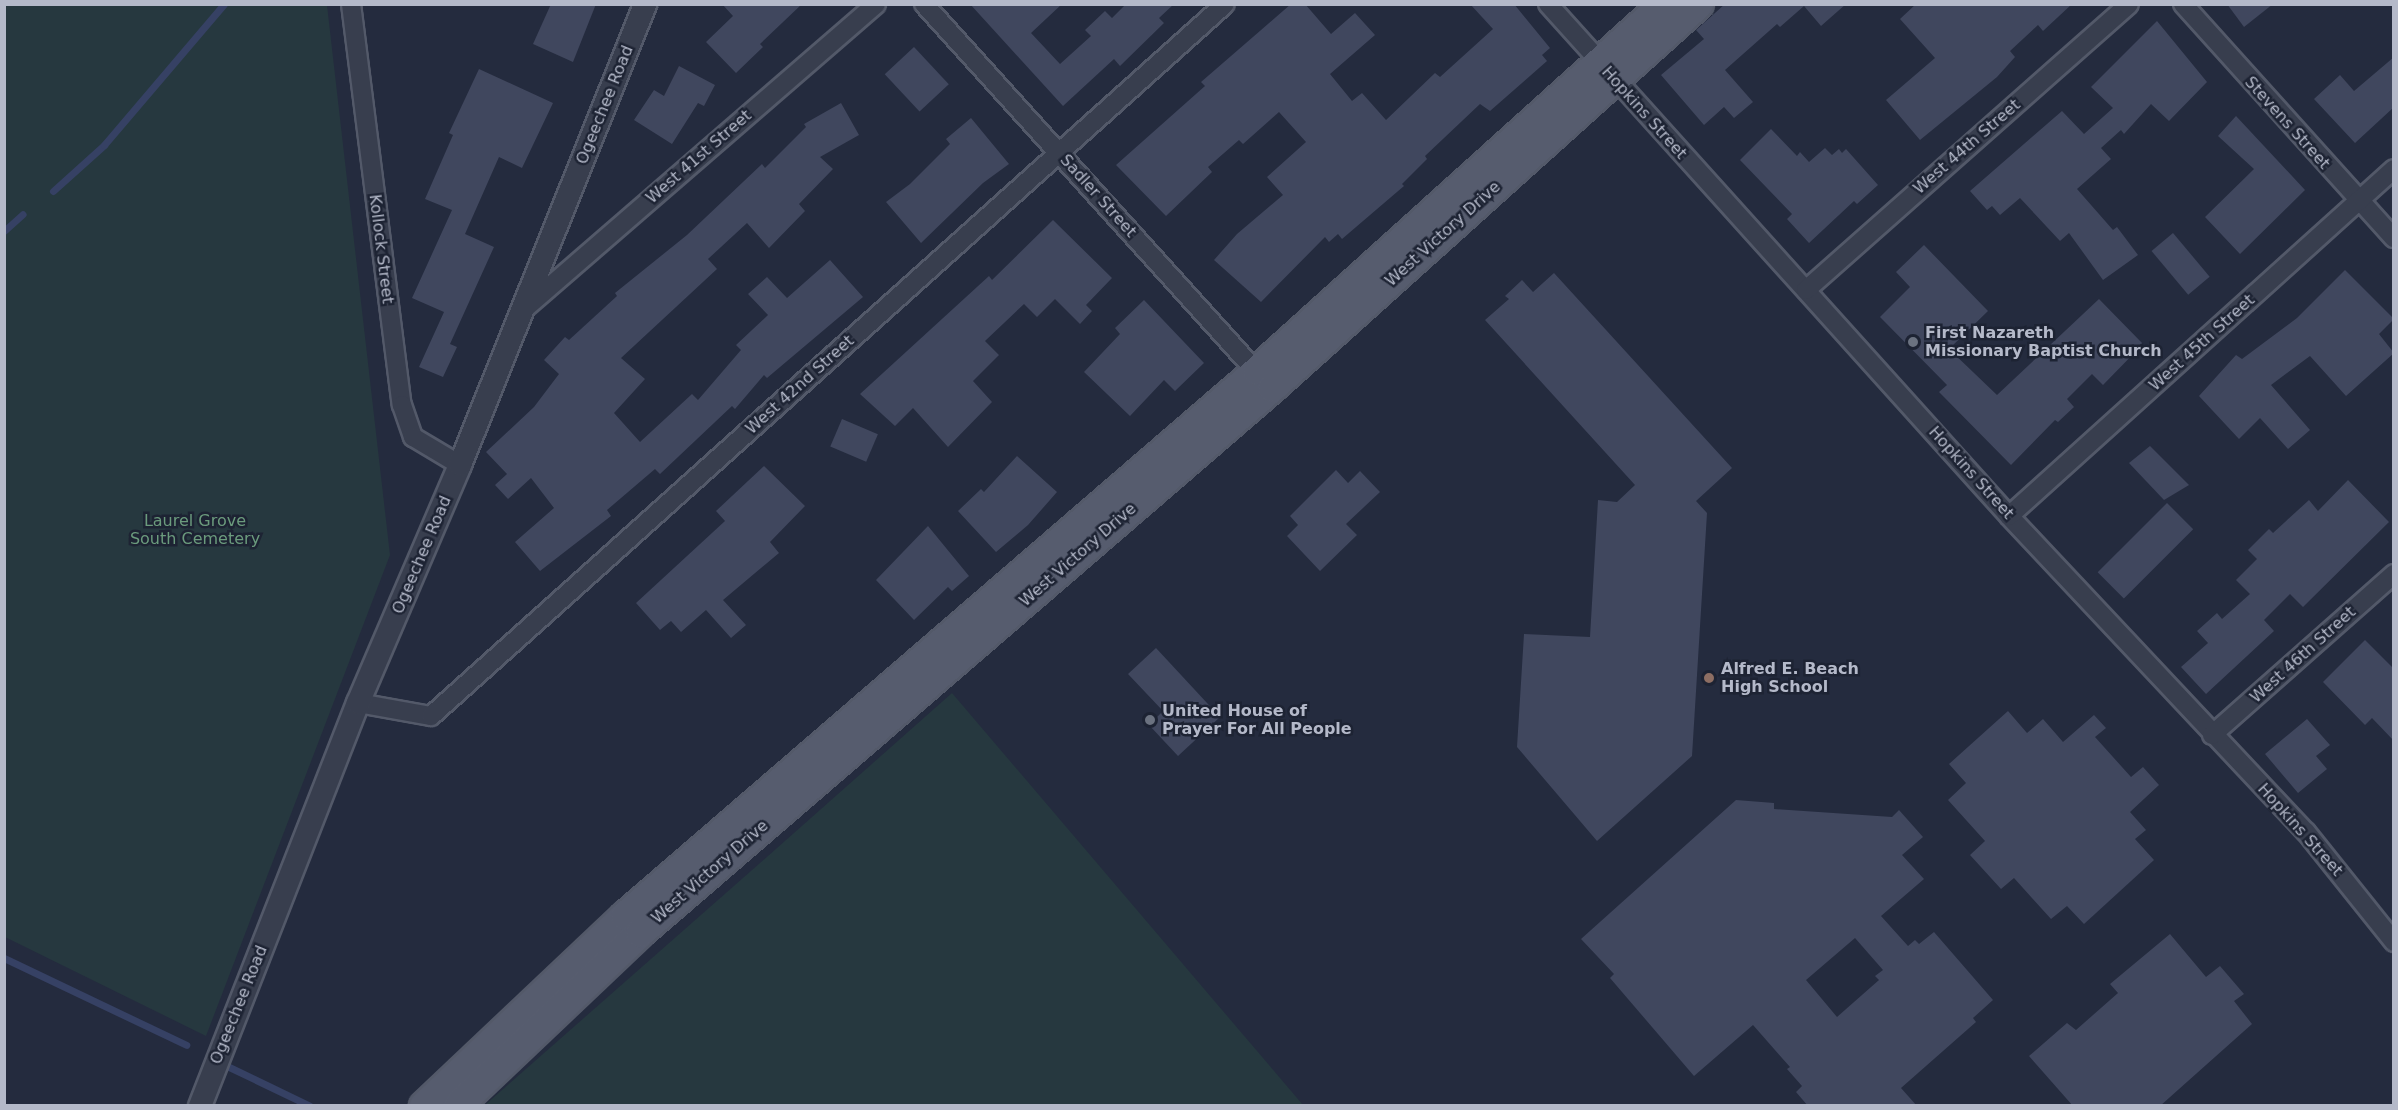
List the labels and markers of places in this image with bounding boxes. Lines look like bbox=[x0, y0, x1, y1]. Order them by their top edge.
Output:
place label: First Nazareth Missionary Baptist Church bbox=[1925, 323, 2162, 361]
marker: First Nazareth Missionary Baptist Church bbox=[1906, 335, 1920, 349]
place label: Alfred E. Beach High School bbox=[1721, 659, 1859, 697]
marker: Alfred E. Beach High School bbox=[1702, 671, 1716, 685]
place label: United House of Prayer For All People bbox=[1162, 701, 1352, 739]
marker: United House of Prayer For All People bbox=[1143, 713, 1157, 727]

